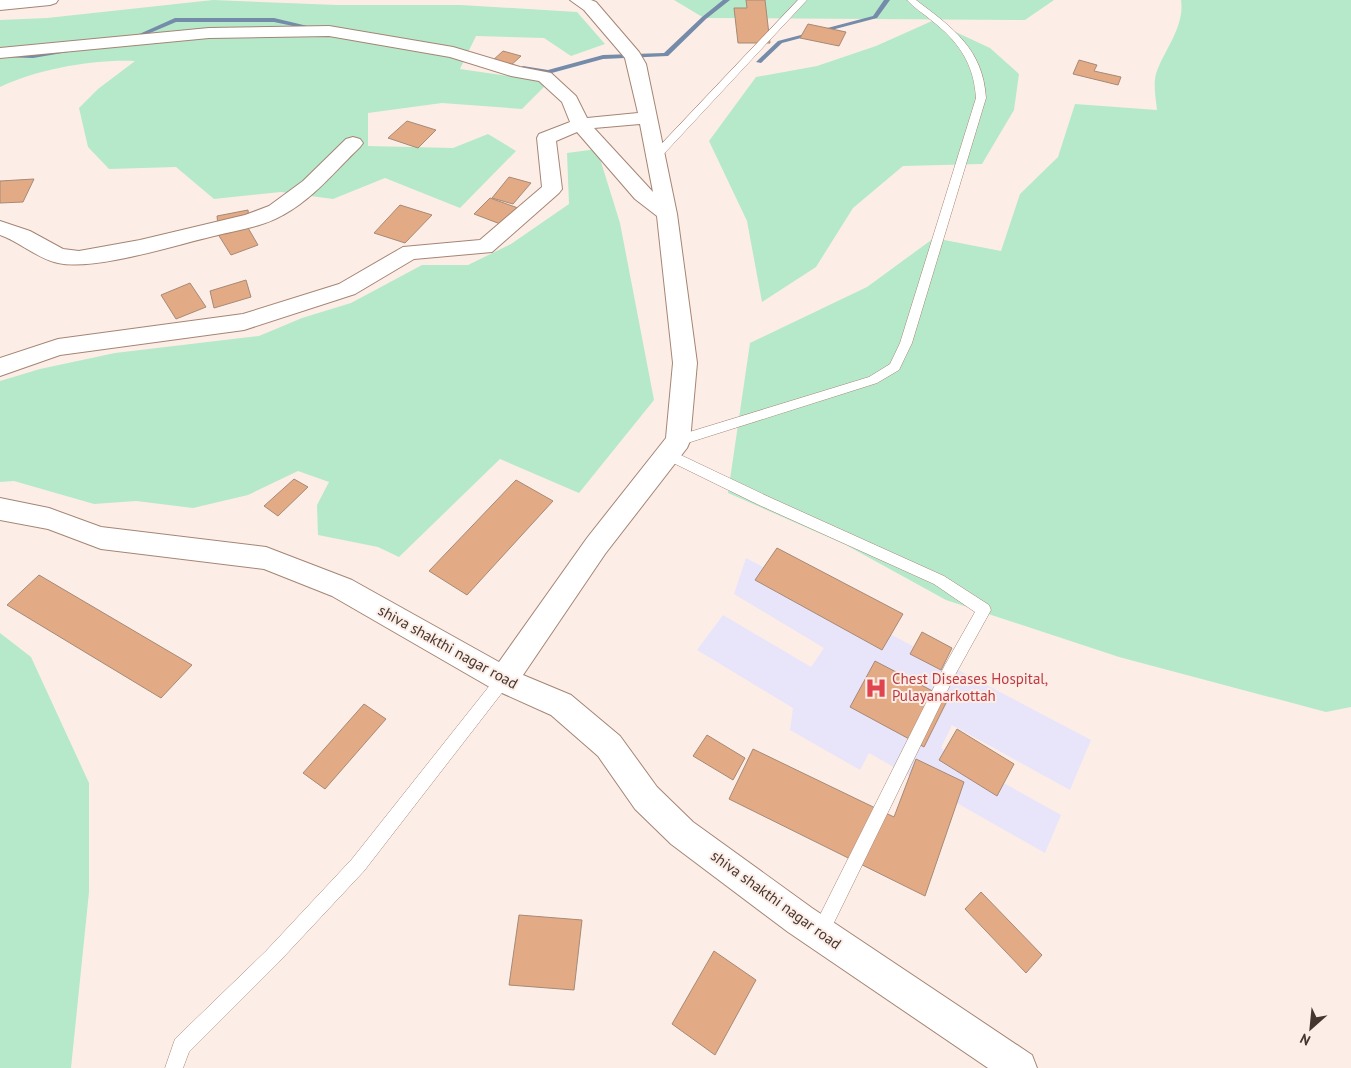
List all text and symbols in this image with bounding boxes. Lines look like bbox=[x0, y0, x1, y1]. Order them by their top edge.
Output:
street label: shiva shakthi nagar road bbox=[375, 600, 521, 693]
place label: Chest Diseases Hospital, Pulayanarkottah bbox=[892, 669, 1048, 705]
hospital icon: Chest Diseases Hospital, Pulayanarkottah bbox=[863, 675, 889, 701]
street label: shiva shakthi nagar road bbox=[707, 846, 845, 953]
north arrow bbox=[1286, 1003, 1336, 1053]
text: N bbox=[1297, 1029, 1313, 1050]

